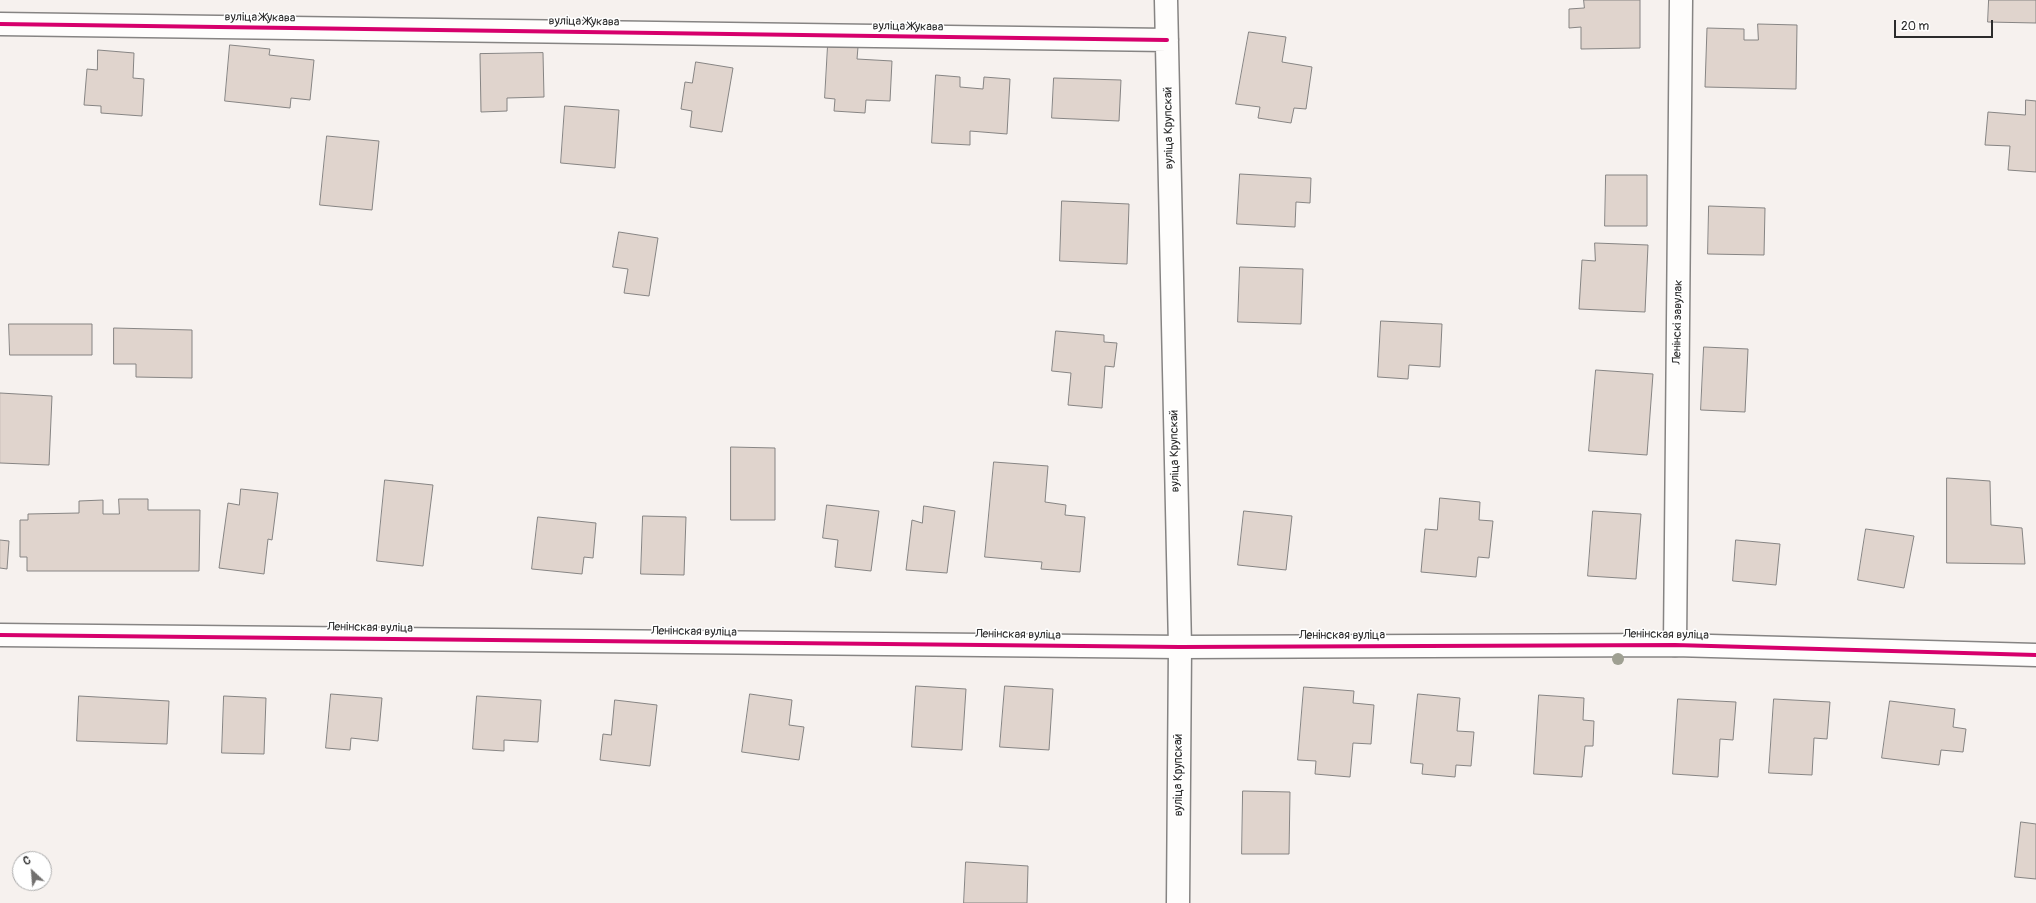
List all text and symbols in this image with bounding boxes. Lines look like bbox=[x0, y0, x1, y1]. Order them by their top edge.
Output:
street label: вуліца Жукава bbox=[224, 10, 296, 26]
scale bar bbox=[1896, 12, 1995, 38]
street label: вуліца Жукава bbox=[548, 14, 620, 30]
street label: вуліца Жукава bbox=[872, 19, 944, 35]
text: 20 m bbox=[1901, 19, 1929, 34]
street label: вуліца Крупскай bbox=[1161, 87, 1177, 169]
street label: Ленінскі завулак bbox=[1670, 280, 1686, 364]
street label: вуліца Крупскай bbox=[1167, 410, 1183, 492]
street label: Ленінская вуліца bbox=[327, 620, 413, 636]
street label: Ленінская вуліца bbox=[651, 624, 737, 640]
street label: Ленінская вуліца bbox=[975, 627, 1061, 643]
street label: Ленінская вуліца bbox=[1623, 627, 1709, 643]
street label: Ленінская вуліца bbox=[1299, 629, 1385, 643]
street label: вуліца Крупскай bbox=[1172, 734, 1186, 816]
north arrow bbox=[12, 851, 52, 891]
text: С bbox=[21, 853, 33, 868]

